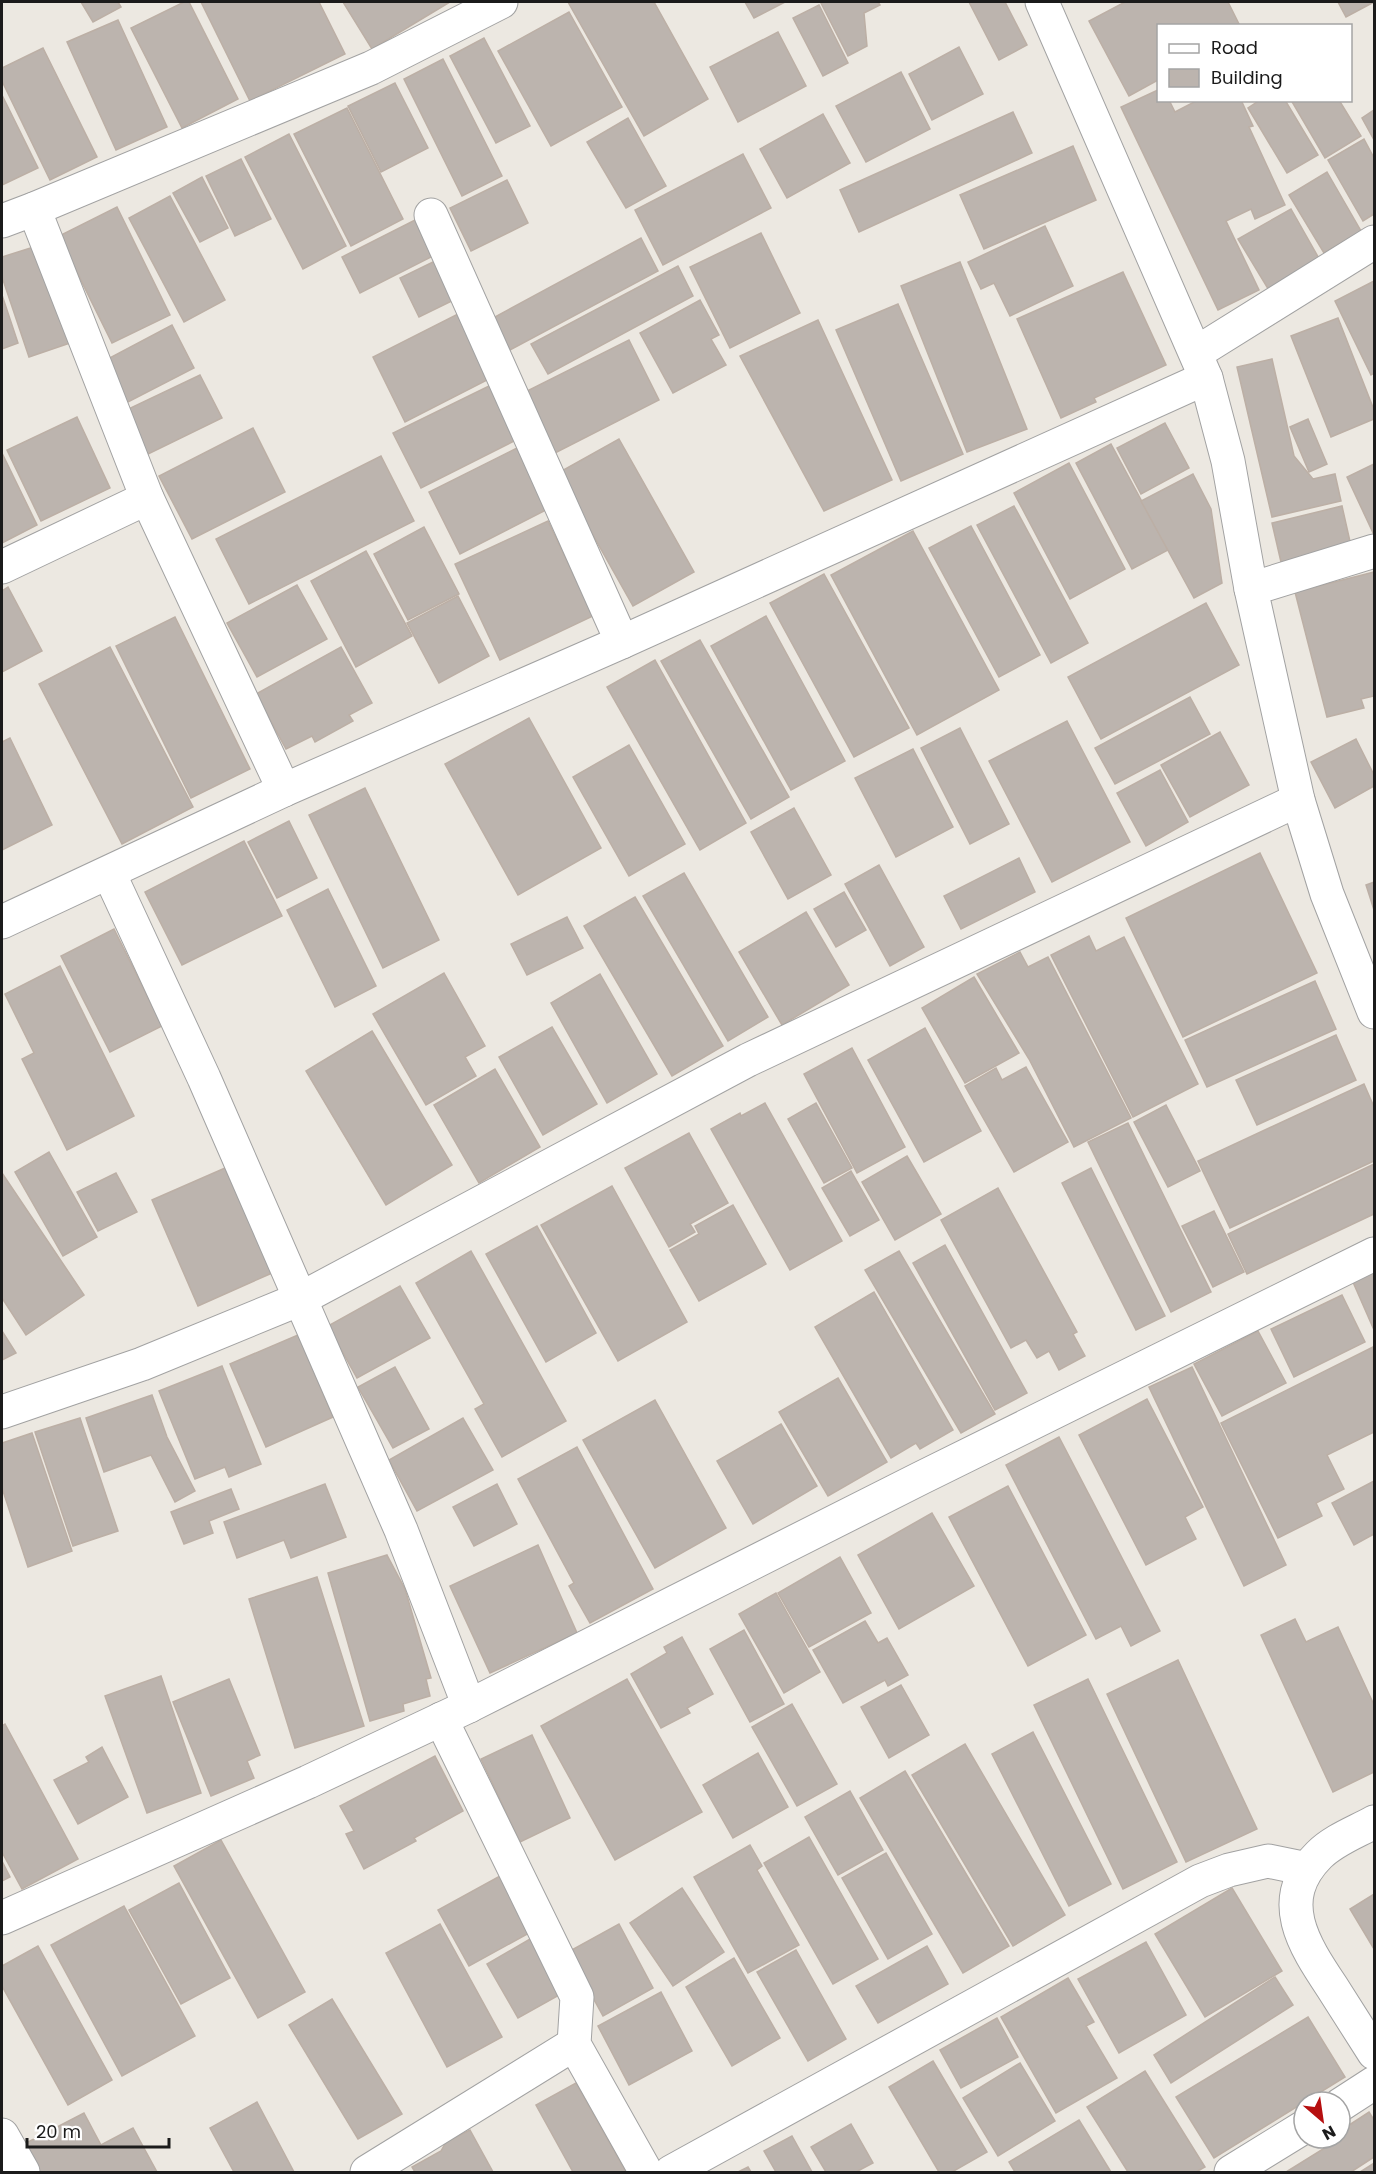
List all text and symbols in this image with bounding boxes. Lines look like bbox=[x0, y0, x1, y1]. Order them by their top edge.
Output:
legend bbox=[1157, 24, 1352, 102]
text: Road bbox=[1211, 35, 1258, 60]
text: Building bbox=[1211, 65, 1283, 90]
north arrow bbox=[1292, 2090, 1352, 2150]
scale bar bbox=[27, 2111, 170, 2149]
text: 20 m bbox=[36, 2119, 81, 2144]
text: N bbox=[1318, 2120, 1340, 2146]

